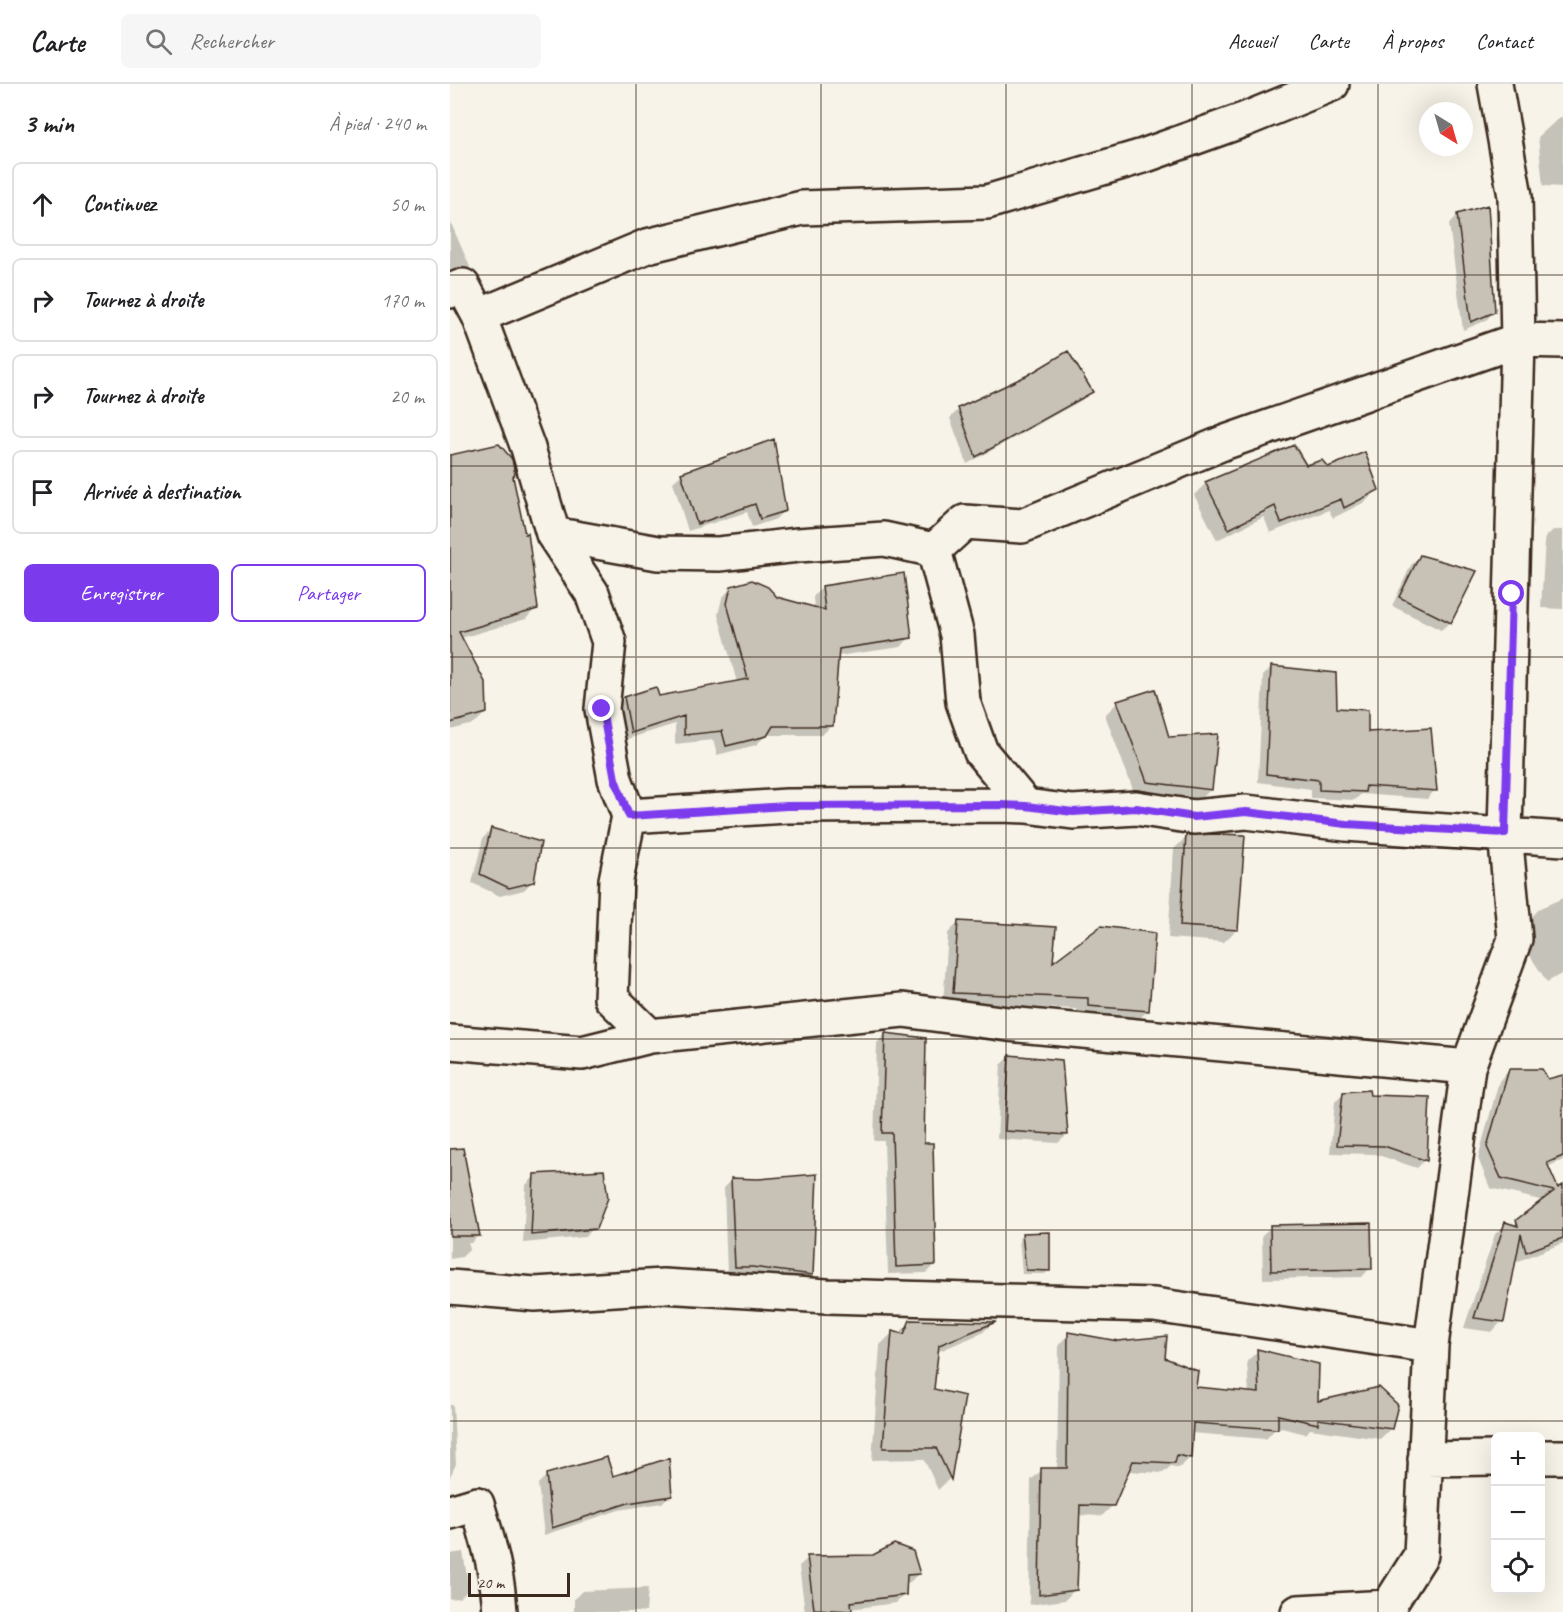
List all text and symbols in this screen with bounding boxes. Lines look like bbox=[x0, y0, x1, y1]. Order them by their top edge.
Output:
search box bbox=[121, 14, 541, 68]
text: Carte bbox=[30, 24, 85, 59]
icon: search bbox=[142, 25, 175, 58]
text: Rechercher bbox=[190, 27, 274, 55]
text: Accueil bbox=[1228, 28, 1276, 54]
text: Carte bbox=[1309, 28, 1349, 54]
text: À propos bbox=[1382, 28, 1443, 54]
text: Contact bbox=[1476, 28, 1533, 54]
north arrow bbox=[1419, 102, 1473, 156]
text: 3 min bbox=[24, 107, 74, 140]
text: À pied · 240 m bbox=[329, 111, 426, 136]
icon: ahead bbox=[26, 188, 59, 221]
text: Continuez bbox=[83, 190, 156, 218]
text: 50 m bbox=[390, 192, 424, 217]
icon: right bbox=[26, 284, 59, 317]
text: Tournez à droite bbox=[83, 286, 203, 314]
text: 170 m bbox=[381, 288, 424, 313]
icon: right bbox=[26, 380, 59, 413]
text: Tournez à droite bbox=[83, 382, 203, 410]
text: 20 m bbox=[390, 384, 424, 409]
icon: arrive bbox=[26, 476, 59, 509]
text: Arrivée à destination bbox=[83, 478, 241, 506]
button: Enregistrer bbox=[24, 564, 219, 622]
button: Partager bbox=[231, 564, 426, 622]
route start bbox=[1498, 580, 1524, 606]
route end bbox=[588, 695, 614, 721]
map controls bbox=[1491, 1432, 1545, 1594]
button: + bbox=[1491, 1432, 1545, 1486]
button: − bbox=[1491, 1486, 1545, 1540]
button: locate bbox=[1491, 1540, 1545, 1594]
scale bar bbox=[468, 1570, 570, 1598]
text: 20 m bbox=[477, 1573, 504, 1593]

